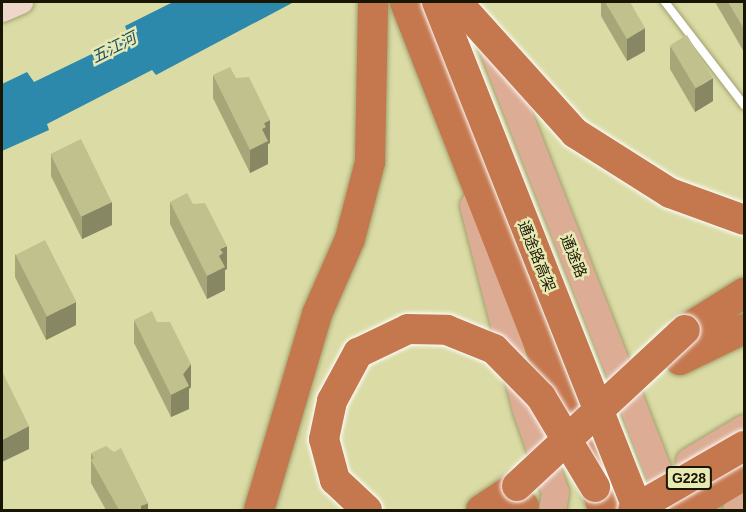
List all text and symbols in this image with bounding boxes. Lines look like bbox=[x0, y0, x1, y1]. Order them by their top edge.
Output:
water label: 五江河 bbox=[88, 29, 140, 67]
street label: 通途路高架 bbox=[515, 218, 559, 294]
street label: 通途路 bbox=[557, 232, 591, 280]
road number: G228 bbox=[665, 467, 713, 489]

